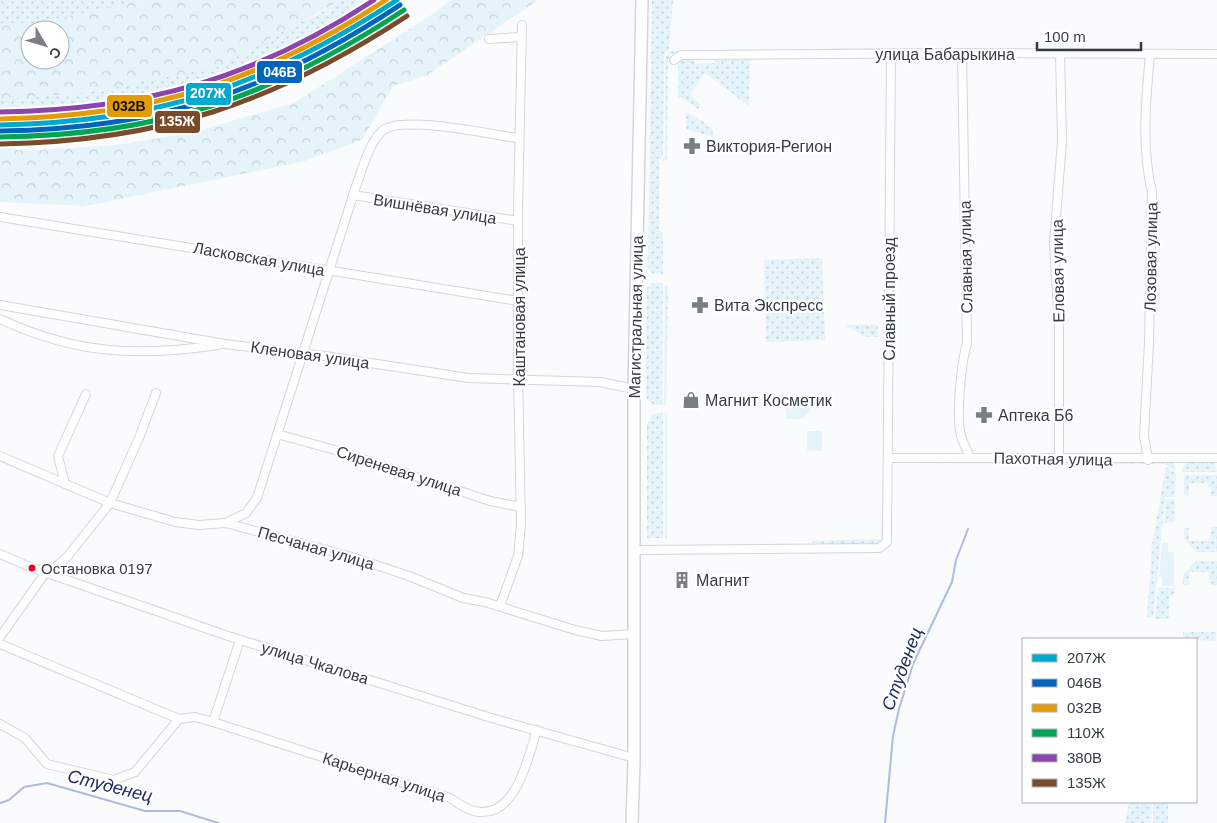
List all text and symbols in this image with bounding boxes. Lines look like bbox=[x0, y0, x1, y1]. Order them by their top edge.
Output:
north arrow bbox=[20, 20, 70, 70]
scale bar bbox=[1037, 20, 1141, 52]
text: 100 m bbox=[1044, 28, 1086, 45]
text: С bbox=[46, 44, 65, 62]
street label: улица Бабарыкина bbox=[875, 46, 1015, 63]
line badge: 046В bbox=[256, 60, 303, 84]
text: 046В bbox=[263, 64, 297, 80]
line badge: 207Ж bbox=[185, 82, 232, 106]
text: 207Ж bbox=[190, 85, 226, 101]
line badge: 032В bbox=[106, 94, 153, 118]
text: 032В bbox=[112, 98, 146, 114]
line badge: 135Ж bbox=[154, 110, 201, 134]
text: 135Ж bbox=[159, 113, 195, 129]
pharmacy icon: Виктория-Регион bbox=[682, 136, 702, 156]
place label: Виктория-Регион bbox=[706, 138, 832, 155]
street label: Вишнёвая улица bbox=[372, 191, 498, 227]
street label: Славная улица bbox=[957, 200, 975, 314]
street label: Лозовая улица bbox=[1142, 202, 1160, 312]
street label: Еловая улица bbox=[1049, 219, 1067, 323]
street label: Магистральная улица bbox=[626, 235, 646, 399]
street label: Славный проезд bbox=[881, 237, 898, 361]
street label: Ласковская улица bbox=[192, 239, 326, 279]
street label: Каштановая улица bbox=[511, 247, 528, 387]
pharmacy icon: Вита Экспресс bbox=[690, 295, 710, 315]
place label: Вита Экспресс bbox=[714, 297, 823, 314]
street label: Кленовая улица bbox=[250, 338, 370, 372]
shop icon: Магнит Косметик bbox=[681, 390, 701, 410]
place label: Магнит Косметик bbox=[705, 392, 833, 409]
pharmacy icon: Аптека Б6 bbox=[974, 405, 994, 425]
place label: Аптека Б6 bbox=[998, 407, 1074, 424]
street label: Сиреневая улица bbox=[334, 443, 464, 499]
street label: Пахотная улица bbox=[993, 449, 1113, 469]
street label: Песчаная улица bbox=[256, 523, 376, 573]
place label: Остановка 0197 bbox=[41, 560, 153, 577]
marker: Остановка 0197 bbox=[27, 563, 37, 573]
building icon: Магнит bbox=[672, 570, 692, 590]
place label: Магнит bbox=[696, 572, 750, 589]
water label: Студенец bbox=[878, 625, 926, 713]
legend bbox=[1022, 638, 1197, 803]
street label: улица Чкалова bbox=[259, 639, 371, 687]
text: 207Ж bbox=[1067, 649, 1106, 666]
text: 046В bbox=[1067, 674, 1102, 691]
text: 032В bbox=[1067, 699, 1102, 716]
text: 110Ж bbox=[1067, 724, 1105, 741]
street label: Карьерная улица bbox=[320, 749, 448, 805]
text: 380В bbox=[1067, 749, 1102, 766]
water label: Студенец bbox=[65, 766, 155, 806]
text: 135Ж bbox=[1067, 774, 1106, 791]

